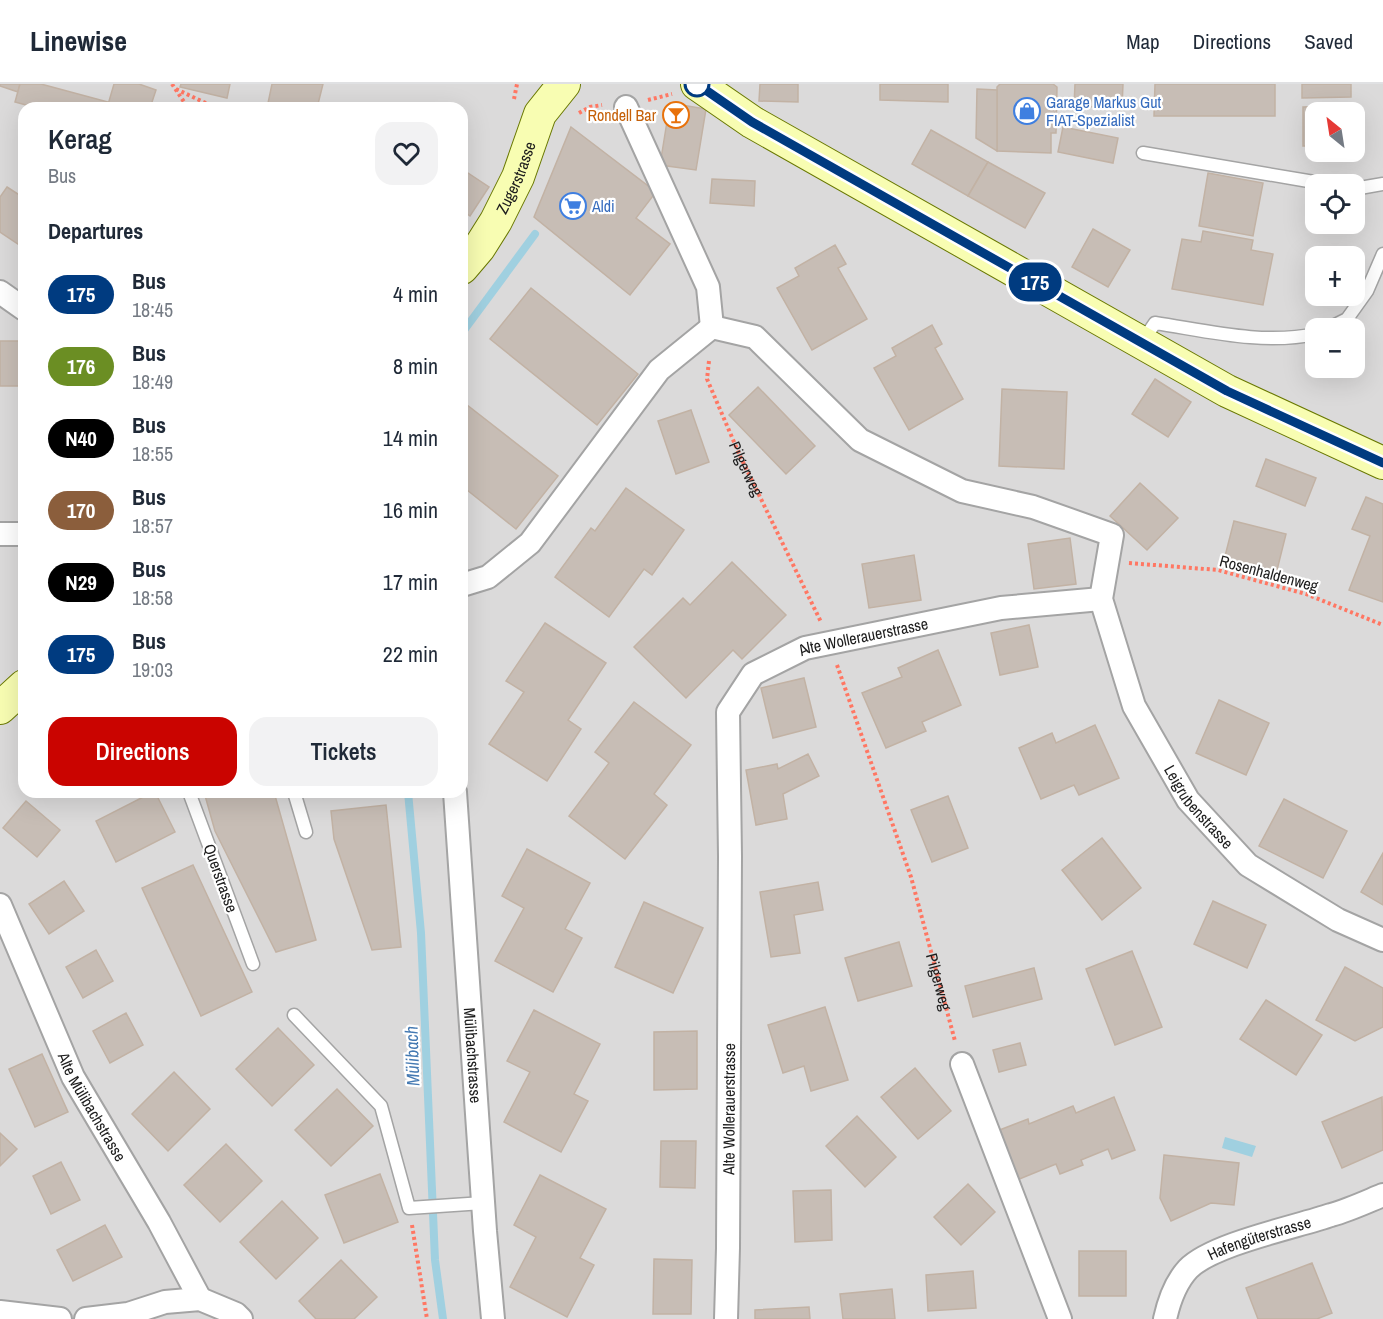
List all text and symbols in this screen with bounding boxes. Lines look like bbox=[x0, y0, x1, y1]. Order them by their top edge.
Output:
text: Linewise bbox=[30, 22, 127, 60]
text: Map bbox=[1126, 27, 1160, 56]
text: Directions bbox=[1193, 27, 1271, 56]
text: Saved bbox=[1304, 27, 1353, 56]
unlabelled marker bbox=[684, 71, 710, 97]
place label: Garage Markus Gut FIAT-Spezialist bbox=[1046, 91, 1162, 131]
shop icon: Garage Markus Gut FIAT-Spezialist bbox=[1012, 96, 1042, 126]
bar icon: Rondell Bar bbox=[661, 100, 691, 130]
north arrow bbox=[1305, 102, 1365, 162]
map controls bbox=[1305, 102, 1365, 378]
place label: Rondell Bar bbox=[587, 104, 657, 126]
text: Kerag bbox=[48, 120, 112, 158]
button: heart bbox=[375, 122, 438, 185]
street label: Zugerstrasse bbox=[490, 138, 541, 217]
text: Bus bbox=[48, 162, 76, 189]
button: locate bbox=[1305, 174, 1365, 234]
supermarket icon: Aldi bbox=[558, 191, 588, 221]
place label: Aldi bbox=[591, 195, 615, 217]
text: Departures bbox=[48, 216, 143, 246]
button: + bbox=[1305, 246, 1365, 306]
line badge: 175 bbox=[1000, 262, 1070, 302]
text: Bus bbox=[132, 266, 166, 296]
text: 175 bbox=[1021, 268, 1049, 297]
text: 4 min bbox=[393, 279, 438, 309]
text: 175 bbox=[67, 280, 95, 309]
text: 18:45 bbox=[132, 296, 173, 323]
button: − bbox=[1305, 318, 1365, 378]
text: Bus bbox=[132, 338, 166, 368]
text: 8 min bbox=[393, 351, 438, 381]
text: 176 bbox=[67, 352, 95, 381]
text: 18:49 bbox=[132, 368, 173, 395]
text: Bus bbox=[132, 410, 166, 440]
text: 14 min bbox=[383, 423, 438, 453]
text: N40 bbox=[65, 424, 97, 453]
street label: Pilgerweg bbox=[724, 438, 769, 500]
text: 18:55 bbox=[132, 440, 173, 467]
text: Bus bbox=[132, 482, 166, 512]
text: 16 min bbox=[383, 495, 438, 525]
text: 170 bbox=[67, 496, 95, 525]
text: 18:57 bbox=[132, 512, 173, 539]
street label: Rosenhaldenweg bbox=[1217, 549, 1321, 597]
text: Bus bbox=[132, 554, 166, 584]
text: 17 min bbox=[383, 567, 438, 597]
text: N29 bbox=[65, 568, 97, 597]
text: 18:58 bbox=[132, 584, 173, 611]
street label: Alte Wollerauerstrasse bbox=[793, 612, 930, 661]
text: Bus bbox=[132, 626, 166, 656]
text: 22 min bbox=[383, 639, 438, 669]
text: 175 bbox=[67, 640, 95, 669]
text: 19:03 bbox=[132, 656, 173, 683]
button: Directions bbox=[48, 717, 237, 786]
button: Tickets bbox=[249, 717, 438, 786]
street label: Leigrubenstrasse bbox=[1159, 761, 1238, 853]
street label: Querstrasse bbox=[198, 841, 244, 915]
street label: Pilgerweg bbox=[921, 951, 957, 1013]
street label: Mülibachstrasse bbox=[459, 1007, 487, 1104]
water label: Mülibach bbox=[398, 1026, 426, 1086]
street label: Alte Wollerauerstrasse bbox=[717, 1043, 740, 1176]
street label: Alte Mülibachstrasse bbox=[52, 1048, 131, 1165]
street label: Hafengüterstrasse bbox=[1204, 1211, 1313, 1265]

